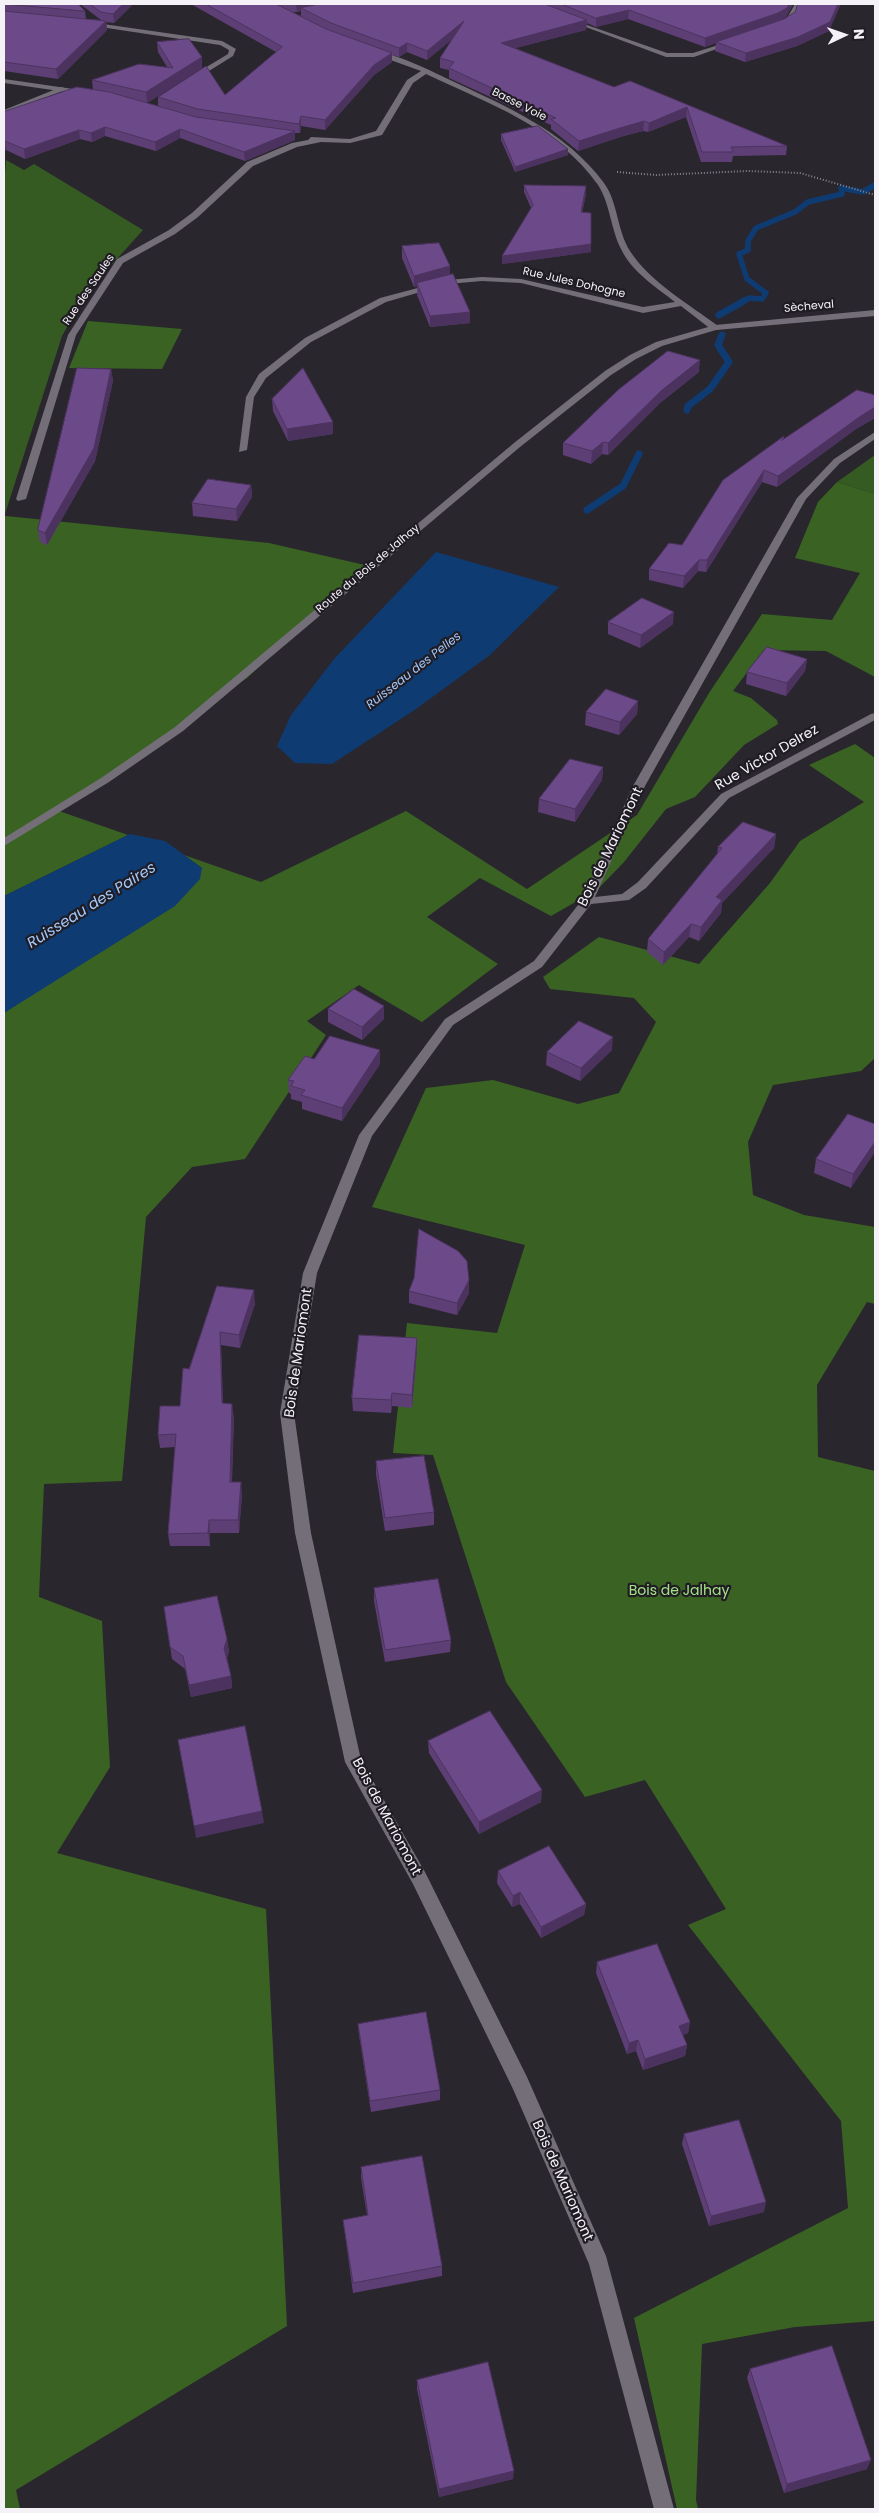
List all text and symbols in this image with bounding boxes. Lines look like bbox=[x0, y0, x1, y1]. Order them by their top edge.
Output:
north arrow bbox=[819, 10, 869, 60]
text: N bbox=[849, 28, 869, 40]
street label: Basse Voie bbox=[490, 86, 548, 124]
street label: Rue des Saules bbox=[60, 252, 118, 328]
street label: Rue Jules Dohogne bbox=[521, 265, 627, 301]
street label: Sècheval bbox=[783, 298, 835, 316]
street label: Route du Bois de Jalhay bbox=[314, 522, 422, 616]
water label: Ruisseau des Pelles bbox=[364, 629, 464, 713]
street label: Rue Victor Delrez bbox=[712, 722, 822, 794]
street label: Bois de Mariomont bbox=[575, 785, 647, 909]
water label: Ruisseau des Paires bbox=[24, 859, 160, 953]
street label: Bois de Mariomont bbox=[282, 1287, 316, 1419]
park label: Bois de Jalhay bbox=[629, 1583, 729, 1599]
street label: Bois de Mariomont bbox=[348, 1755, 424, 1879]
street label: Bois de Mariomont bbox=[528, 2118, 596, 2244]

